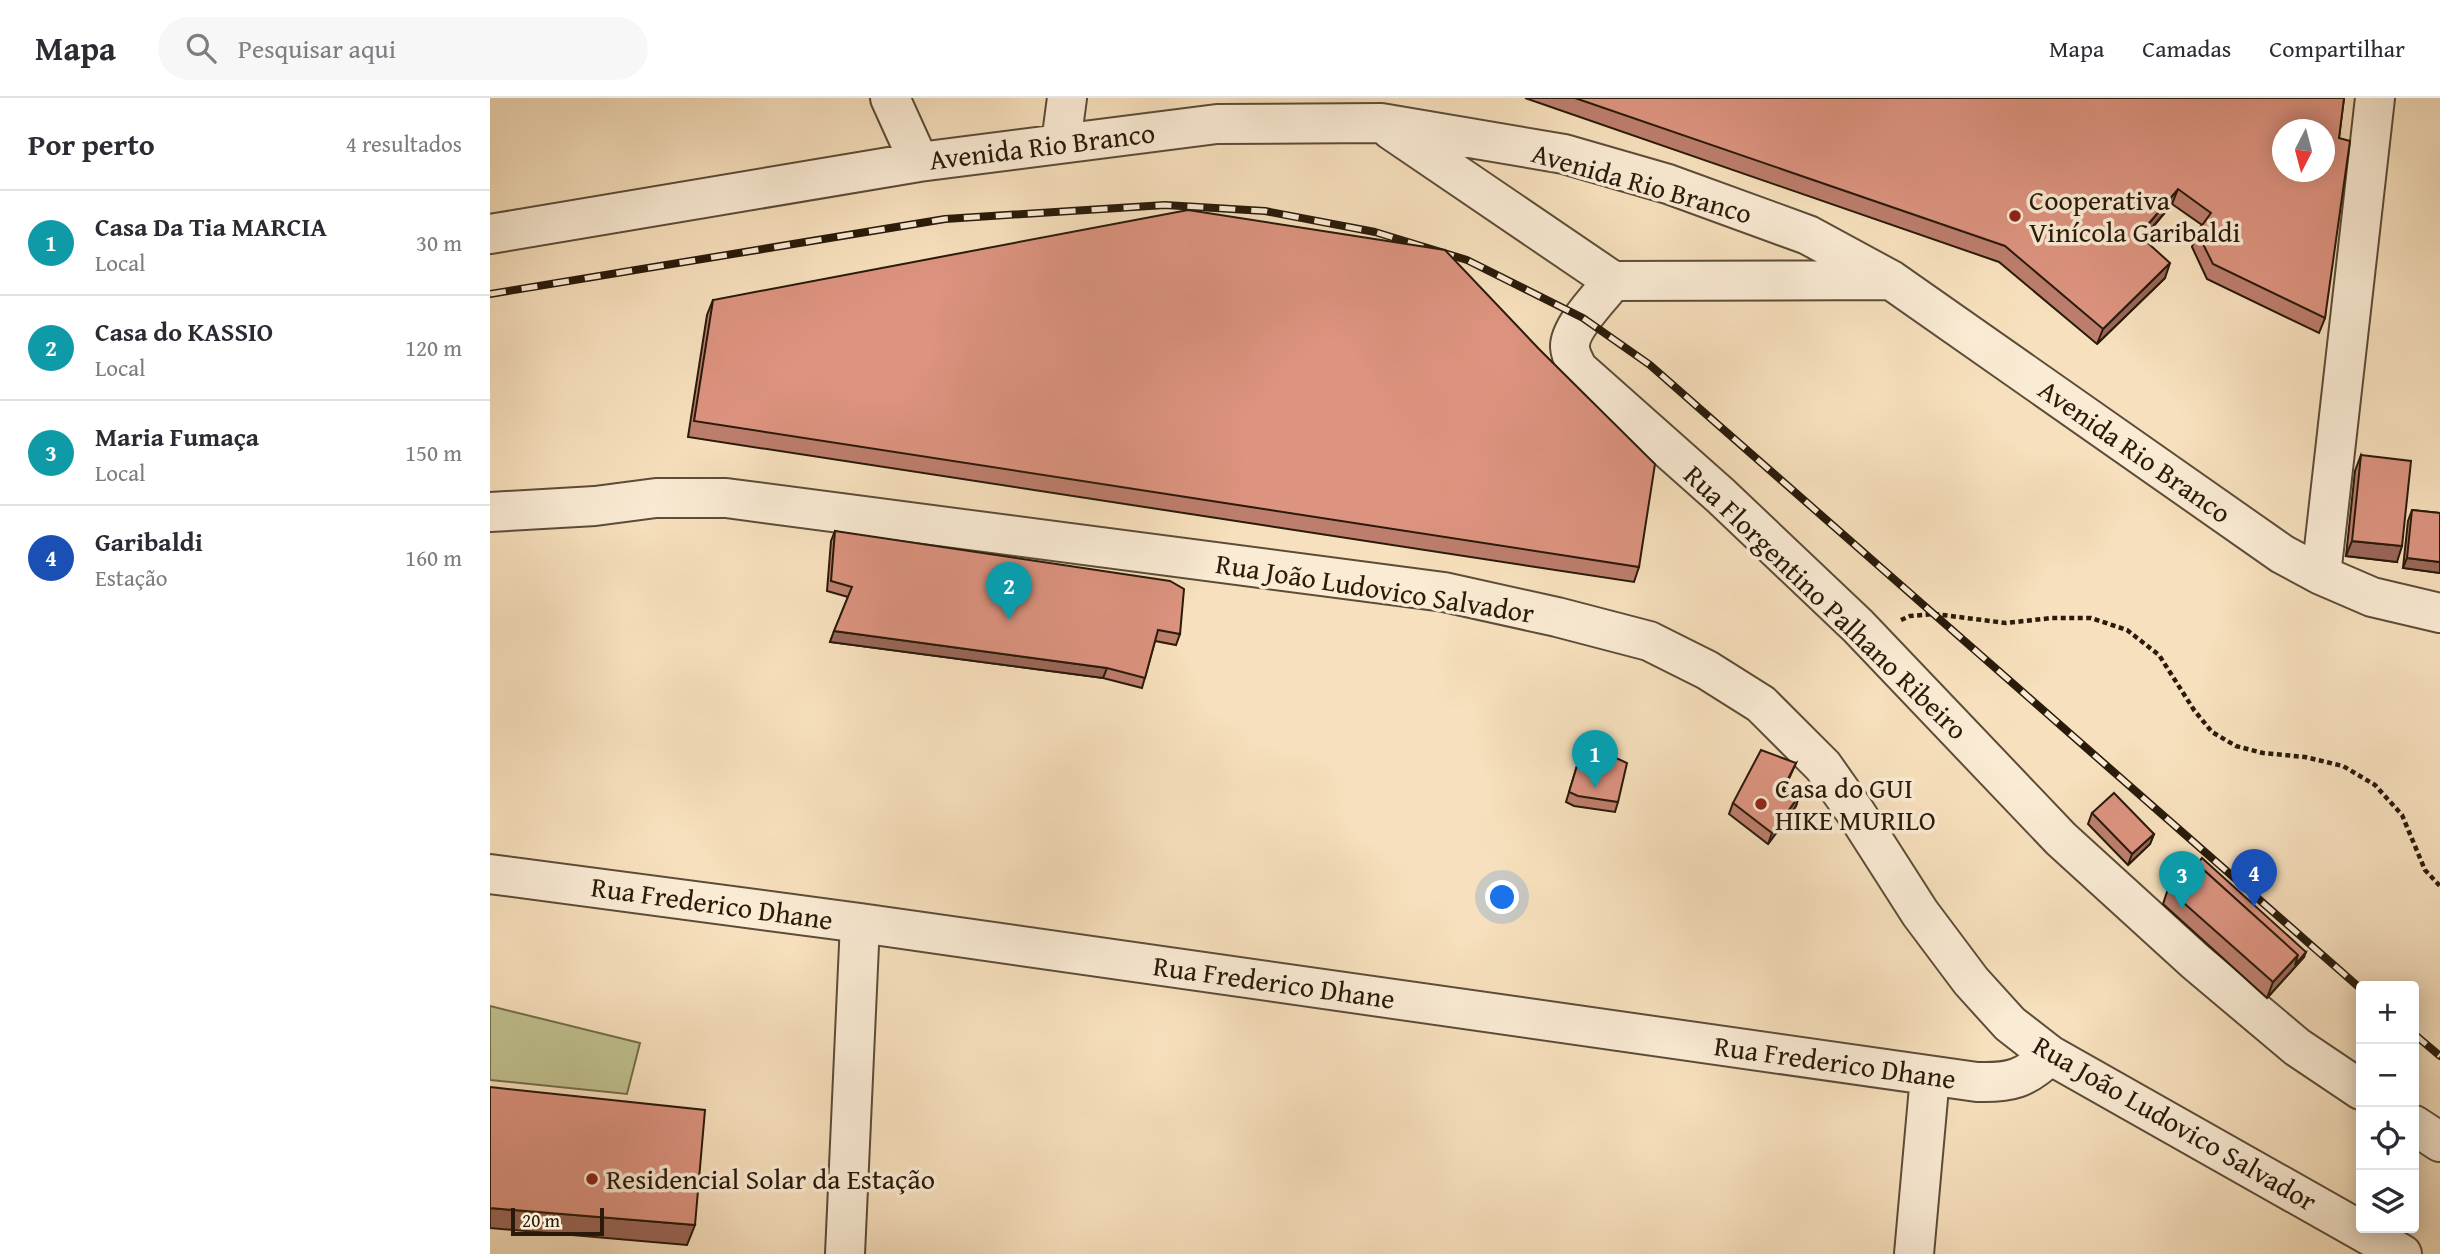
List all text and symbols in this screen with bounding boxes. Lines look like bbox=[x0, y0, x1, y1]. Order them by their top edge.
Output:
search box bbox=[158, 17, 648, 80]
text: Mapa bbox=[35, 24, 116, 72]
icon: search bbox=[182, 29, 220, 67]
text: Pesquisar aqui bbox=[238, 29, 396, 68]
text: Mapa bbox=[2049, 31, 2104, 66]
text: Camadas bbox=[2142, 31, 2231, 66]
text: Compartilhar bbox=[2269, 31, 2405, 66]
street label: Avenida Rio Branco bbox=[927, 111, 1157, 180]
north arrow bbox=[2272, 119, 2335, 182]
text: Por perto bbox=[28, 122, 155, 166]
text: 4 resultados bbox=[346, 127, 462, 160]
street label: Avenida Rio Branco bbox=[1527, 132, 1757, 234]
place label: Cooperativa Vinícola Garibaldi bbox=[2029, 179, 2240, 252]
text: Casa Da Tia MARCIA bbox=[95, 207, 327, 246]
marker: Cooperativa Vinícola Garibaldi bbox=[2007, 208, 2023, 224]
text: 1 bbox=[45, 226, 57, 259]
text: 30 m bbox=[416, 226, 462, 259]
text: Local bbox=[95, 246, 145, 279]
text: Casa do KASSIO bbox=[95, 312, 273, 351]
text: 2 bbox=[45, 331, 57, 364]
text: 120 m bbox=[405, 331, 462, 364]
text: Local bbox=[95, 351, 145, 384]
street label: Avenida Rio Branco bbox=[2030, 369, 2240, 533]
text: Maria Fumaça bbox=[95, 417, 259, 456]
text: 3 bbox=[45, 436, 57, 469]
text: 150 m bbox=[405, 436, 462, 469]
street label: Rua Florgentino Palhano Ribeiro bbox=[1675, 455, 1978, 749]
text: Local bbox=[95, 456, 145, 489]
text: Garibaldi bbox=[95, 522, 203, 561]
text: 4 bbox=[45, 541, 57, 574]
text: 160 m bbox=[405, 541, 462, 574]
street label: Rua João Ludovico Salvador bbox=[1213, 542, 1538, 633]
text: Estação bbox=[95, 561, 168, 594]
pin: 2 bbox=[986, 562, 1032, 620]
pin: 1 bbox=[1572, 730, 1618, 788]
place label: Casa do GUI HIKE MURILO bbox=[1775, 767, 1936, 840]
marker: Casa do GUI HIKE MURILO bbox=[1753, 796, 1769, 812]
pin: 4 bbox=[2231, 849, 2277, 907]
pin: 3 bbox=[2159, 851, 2205, 909]
street label: Rua Frederico Dhane bbox=[589, 865, 836, 940]
your location bbox=[1485, 880, 1519, 914]
street label: Rua Frederico Dhane bbox=[1151, 944, 1398, 1019]
map controls bbox=[2356, 981, 2419, 1233]
button: + bbox=[2356, 981, 2419, 1044]
street label: Rua Frederico Dhane bbox=[1712, 1024, 1959, 1099]
street label: Rua João Ludovico Salvador bbox=[2026, 1024, 2325, 1221]
button: − bbox=[2356, 1044, 2419, 1107]
button: locate bbox=[2356, 1107, 2419, 1170]
place label: Residencial Solar da Estação bbox=[606, 1158, 935, 1199]
button: layers bbox=[2356, 1170, 2419, 1233]
marker: Residencial Solar da Estação bbox=[584, 1171, 600, 1187]
scale bar bbox=[511, 1205, 604, 1237]
text: 20 m bbox=[522, 1206, 560, 1234]

